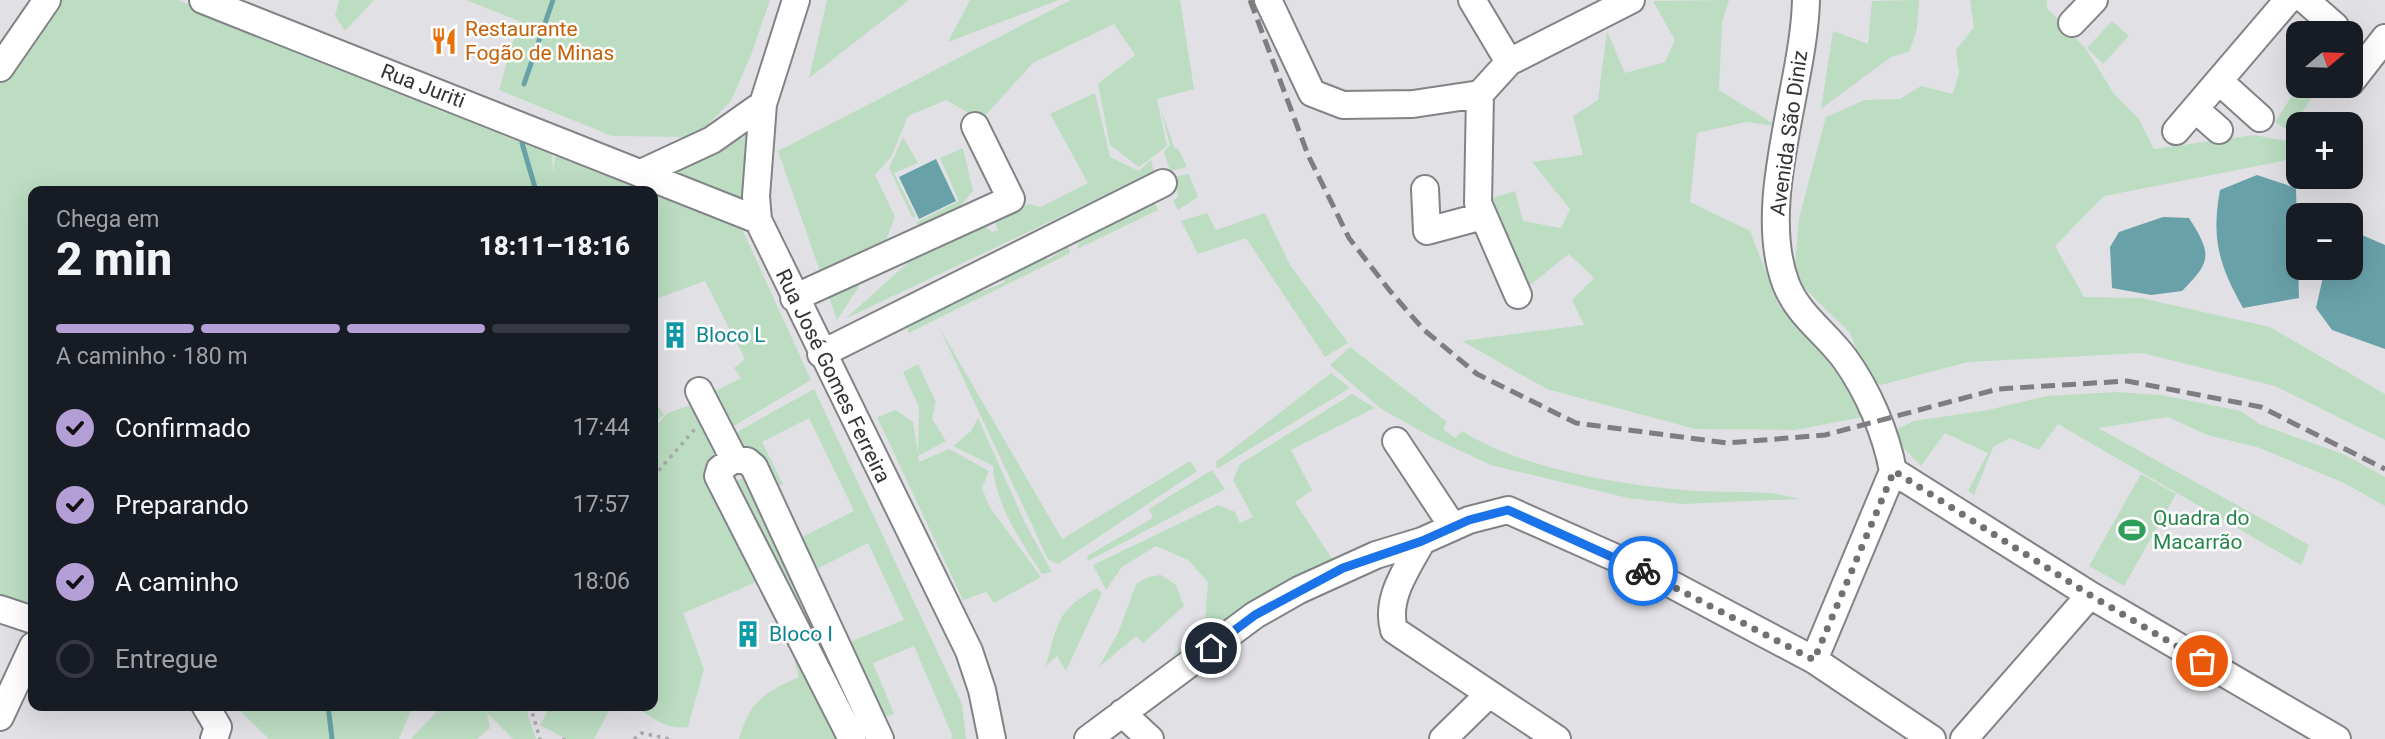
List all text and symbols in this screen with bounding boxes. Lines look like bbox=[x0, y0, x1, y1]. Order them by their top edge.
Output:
place label: Restaurante Fogão de Minas bbox=[465, 17, 614, 65]
north arrow bbox=[2286, 21, 2362, 98]
map controls bbox=[2286, 21, 2363, 280]
restaurant icon: Restaurante Fogão de Minas bbox=[429, 26, 459, 56]
street label: Avenida São Diniz bbox=[1766, 49, 1812, 217]
street label: Rua Juriti bbox=[377, 59, 469, 113]
button: + bbox=[2286, 112, 2363, 189]
button: − bbox=[2286, 203, 2363, 280]
text: Chega em bbox=[56, 206, 159, 233]
text: 18:11–18:16 bbox=[479, 231, 630, 261]
text: 2 min bbox=[56, 232, 172, 286]
street label: Rua José Gomes Ferreira bbox=[771, 265, 895, 487]
building icon: Bloco L bbox=[660, 320, 690, 350]
place label: Bloco L bbox=[696, 323, 766, 347]
text: A caminho · 180 m bbox=[56, 343, 248, 370]
icon: check bbox=[56, 409, 94, 447]
text: Confirmado bbox=[115, 413, 251, 443]
text: 17:44 bbox=[573, 414, 630, 441]
icon: check bbox=[56, 486, 94, 524]
text: Preparando bbox=[115, 490, 249, 520]
text: 17:57 bbox=[573, 491, 630, 518]
place label: Quadra do Macarrão bbox=[2153, 506, 2249, 554]
sports icon: Quadra do Macarrão bbox=[2117, 515, 2147, 545]
courier bbox=[1608, 536, 1678, 606]
icon: bike bbox=[1624, 552, 1662, 590]
icon: check bbox=[56, 563, 94, 601]
text: A caminho bbox=[115, 567, 239, 597]
text: 18:06 bbox=[573, 568, 630, 595]
pin bbox=[1181, 618, 1241, 678]
building icon: Bloco I bbox=[733, 619, 763, 649]
place label: Bloco I bbox=[769, 622, 833, 646]
icon: home bbox=[1192, 629, 1230, 667]
pin bbox=[2172, 631, 2232, 691]
icon: bag bbox=[2183, 642, 2221, 680]
text: Entregue bbox=[115, 644, 218, 674]

